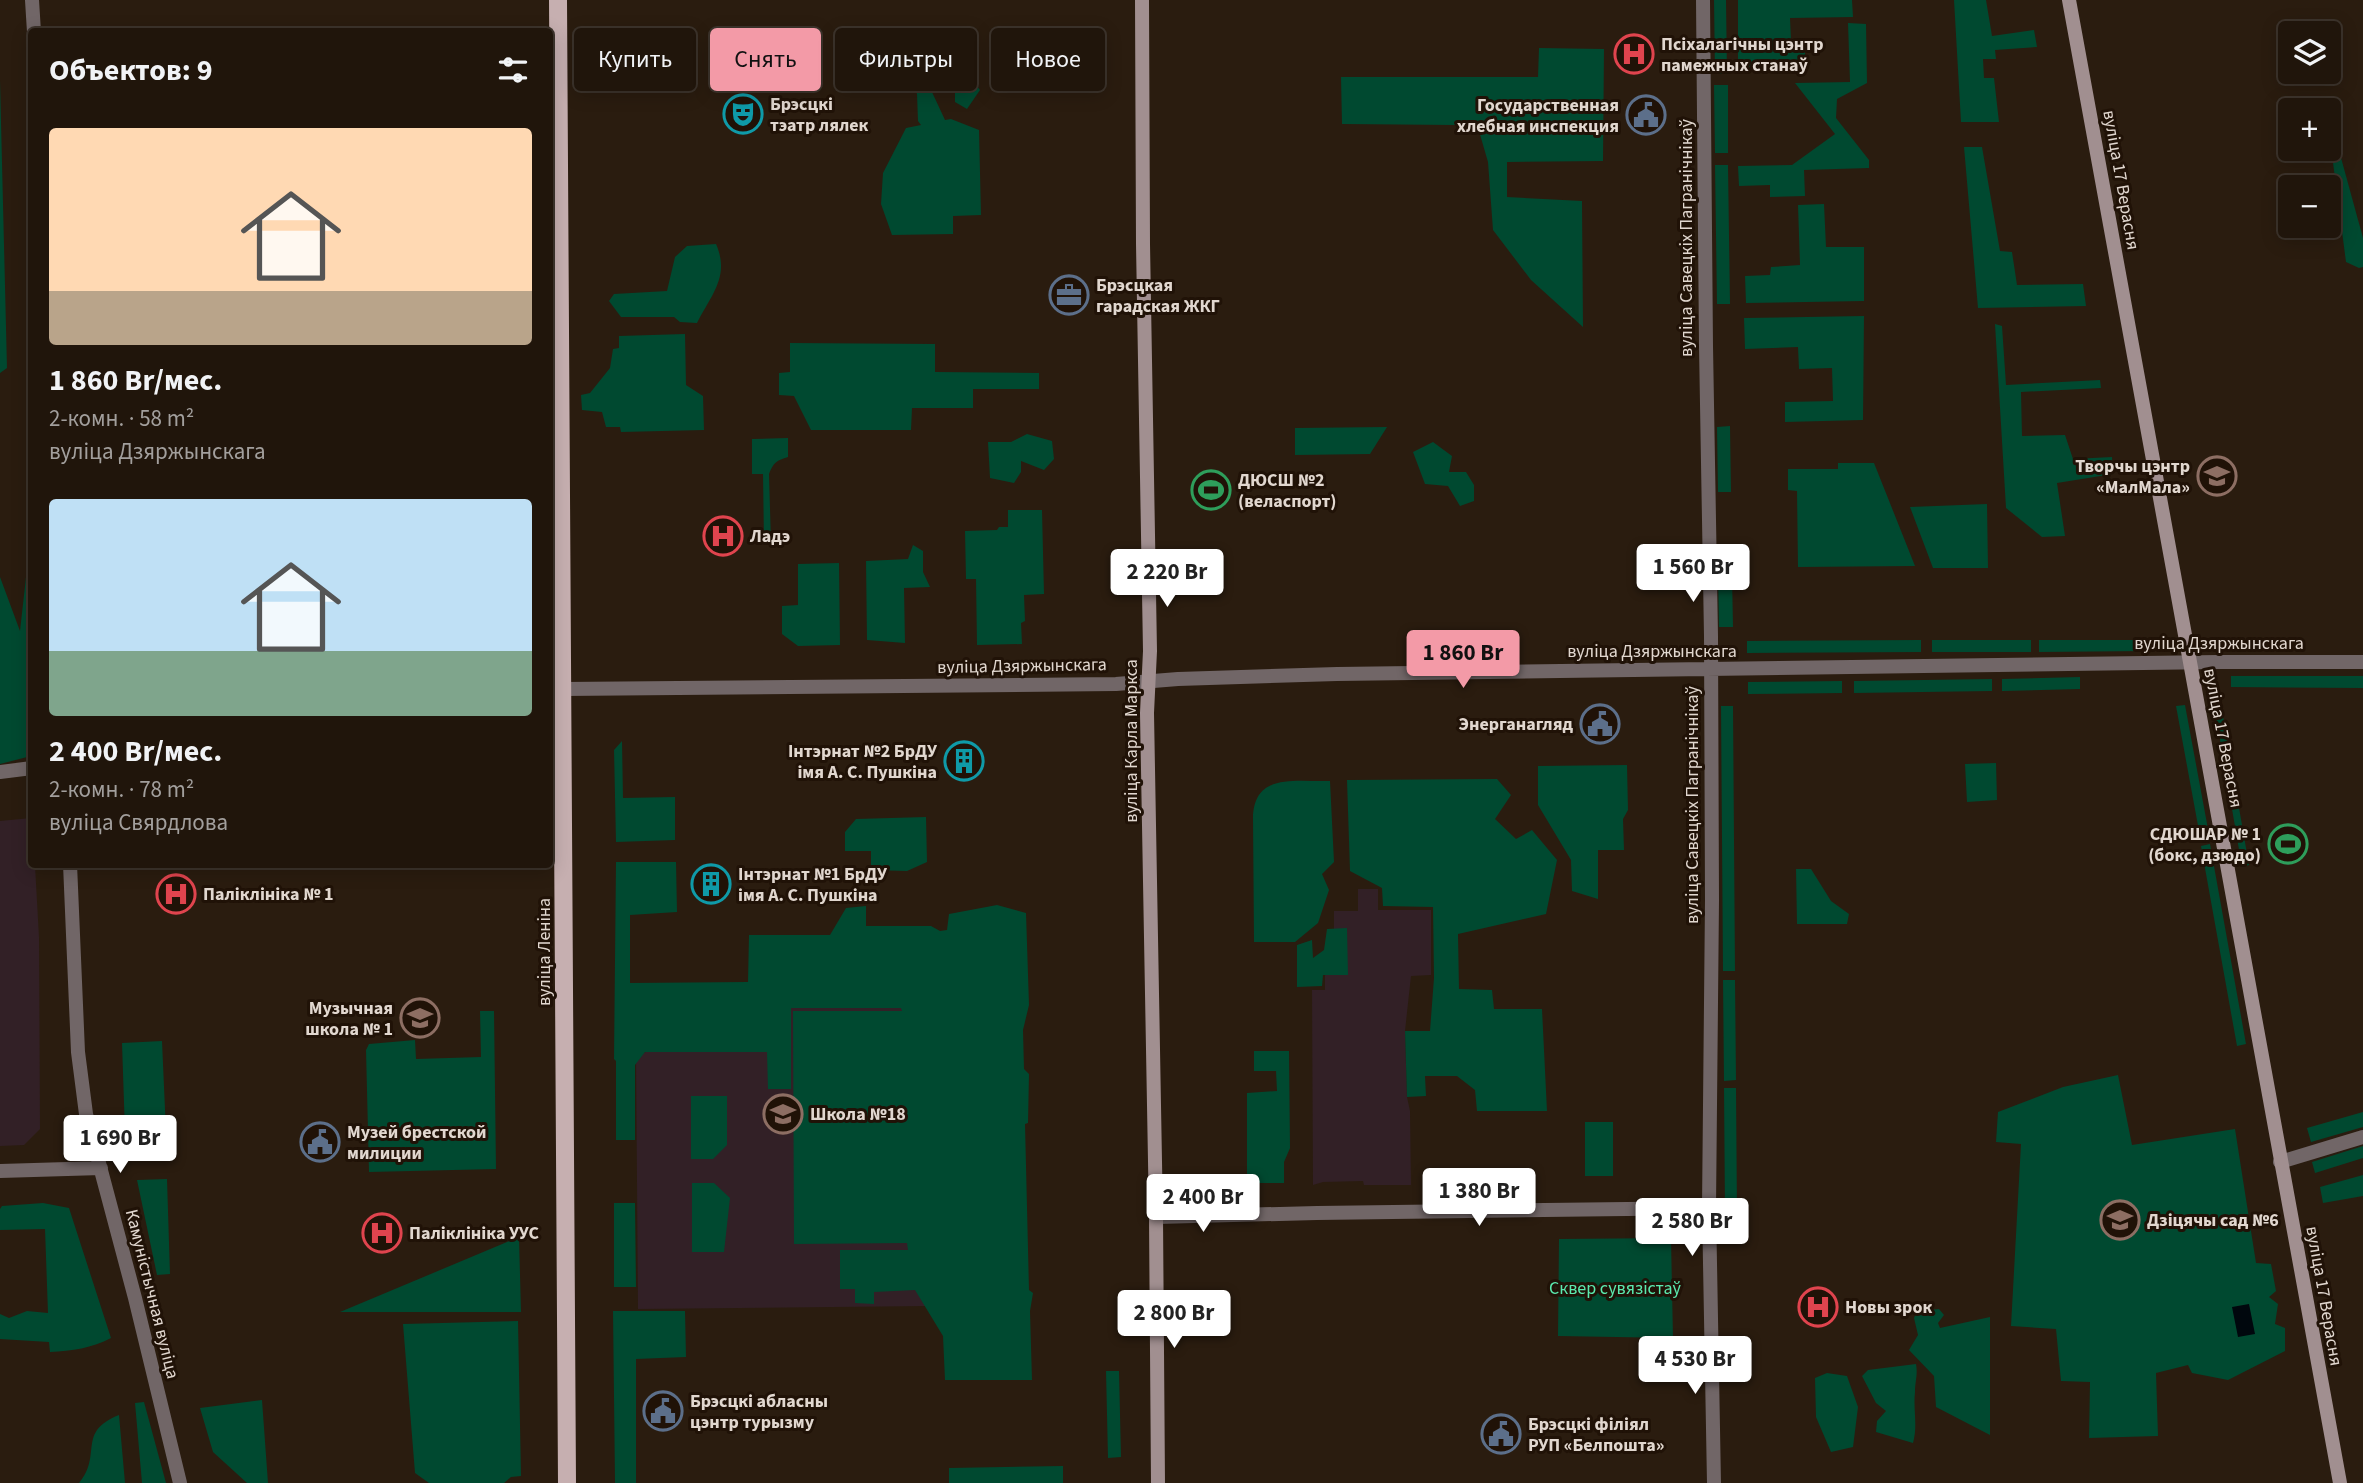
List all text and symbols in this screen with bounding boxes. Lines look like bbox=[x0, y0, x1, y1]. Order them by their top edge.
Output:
map controls bbox=[2278, 21, 2341, 238]
button: layers bbox=[2278, 21, 2341, 84]
chip: Купить bbox=[574, 28, 696, 91]
chip: Снять bbox=[710, 28, 821, 91]
chip: Фильтры bbox=[835, 28, 977, 91]
chip: Новое bbox=[991, 28, 1105, 91]
place label: Псіхалагічны цэнтр памежных станаў bbox=[1661, 32, 1824, 78]
hospital icon: Псіхалагічны цэнтр памежных станаў bbox=[1613, 33, 1655, 75]
text: Объектов: 9 bbox=[49, 49, 213, 92]
icon: filters bbox=[494, 51, 532, 89]
place label: Брэсцкі тэатр лялек bbox=[770, 92, 869, 138]
theatre icon: Брэсцкі тэатр лялек bbox=[722, 93, 764, 135]
place label: Государственная хлебная инспекция bbox=[1457, 93, 1619, 139]
public building icon: Государственная хлебная инспекция bbox=[1625, 94, 1667, 136]
button: + bbox=[2278, 98, 2341, 161]
street label: вуліца 17 Верасня bbox=[2096, 108, 2146, 252]
street label: вуліца Савецкіх Пагранічнікаў bbox=[1674, 118, 1699, 357]
icon: home bbox=[228, 173, 354, 299]
button: − bbox=[2278, 175, 2341, 238]
place label: Брэсцкая гарадская ЖКГ bbox=[1096, 273, 1220, 319]
office icon: Брэсцкая гарадская ЖКГ bbox=[1048, 274, 1090, 316]
text: 1 860 Br/мес. bbox=[49, 359, 222, 402]
text: 2-комн. · 58 m² bbox=[49, 402, 194, 435]
text: вуліца Дзяржынскага bbox=[49, 435, 266, 468]
place label: Творчы цэнтр «МалМала» bbox=[2075, 454, 2190, 500]
school or university icon: Творчы цэнтр «МалМала» bbox=[2196, 455, 2238, 497]
place label: ДЮСШ №2 (веласпорт) bbox=[1238, 468, 1336, 514]
sports icon: ДЮСШ №2 (веласпорт) bbox=[1190, 469, 1232, 511]
hospital icon: Ладэ bbox=[702, 515, 744, 557]
place label: Ладэ bbox=[749, 524, 790, 549]
icon: home bbox=[228, 544, 354, 670]
pin: 1 560 Br bbox=[1621, 544, 1765, 604]
pin: 2 220 Br bbox=[1095, 550, 1239, 609]
text: 1 560 Br bbox=[1653, 550, 1733, 583]
text: 2 220 Br bbox=[1127, 555, 1207, 588]
pin: 1 860 Br bbox=[1391, 630, 1535, 690]
street label: вуліца Дзяржынскага bbox=[2134, 631, 2304, 656]
text: 1 860 Br bbox=[1423, 636, 1503, 669]
street label: вуліца Дзяржынскага bbox=[1567, 639, 1737, 664]
street label: вуліца Дзяржынскага bbox=[937, 652, 1107, 680]
street label: вуліца Карла Маркса bbox=[1119, 659, 1144, 823]
street label: вуліца 17 Верасня bbox=[2197, 666, 2249, 810]
street label: вуліца Савецкіх Пагранічнікаў bbox=[1680, 685, 1705, 924]
public building icon: Энерганагляд bbox=[1579, 703, 1621, 745]
place label: Энерганагляд bbox=[1459, 712, 1573, 737]
text: 2 400 Br/мес. bbox=[49, 730, 222, 773]
place label: Інтэрнат №2 БрДУ імя А. С. Пушкіна bbox=[788, 739, 938, 785]
building icon: Інтэрнат №2 БрДУ імя А. С. Пушкіна bbox=[943, 740, 985, 782]
text: 2-комн. · 78 m² bbox=[49, 773, 194, 806]
text: вуліца Свярдлова bbox=[49, 806, 228, 839]
place label: СДЮШАР № 1 (бокс, дзюдо) bbox=[2148, 822, 2261, 868]
sports icon: СДЮШАР № 1 (бокс, дзюдо) bbox=[2267, 823, 2309, 865]
place label: Інтэрнат №1 БрДУ імя А. С. Пушкіна bbox=[738, 862, 888, 908]
building icon: Інтэрнат №1 БрДУ імя А. С. Пушкіна bbox=[690, 863, 732, 905]
hospital icon: Паліклініка № 1 bbox=[155, 873, 197, 915]
place label: Паліклініка № 1 bbox=[203, 882, 334, 907]
street label: вуліца Леніна bbox=[532, 898, 557, 1006]
place label: Музычная школа № 1 bbox=[305, 996, 393, 1042]
school or university icon: Музычная школа № 1 bbox=[399, 997, 441, 1039]
school or university icon: Школа №18 bbox=[762, 1093, 804, 1135]
place label: Школа №18 bbox=[810, 1102, 906, 1127]
pin: 1 690 Br bbox=[48, 1116, 192, 1175]
place label: Музей брестской милиции bbox=[347, 1120, 487, 1166]
text: 1 690 Br bbox=[80, 1121, 160, 1154]
public building icon: Музей брестской милиции bbox=[299, 1121, 341, 1163]
pin: 1 380 Br bbox=[1407, 1168, 1551, 1228]
pin: 2 400 Br bbox=[1131, 1174, 1275, 1234]
text: 1 380 Br bbox=[1439, 1174, 1519, 1207]
text: 2 400 Br bbox=[1163, 1180, 1243, 1213]
pin: 2 580 Br bbox=[1620, 1198, 1764, 1258]
school or university icon: Дзіцячы сад №6 bbox=[2099, 1199, 2141, 1241]
text: 2 580 Br bbox=[1652, 1204, 1732, 1237]
street label: Камуністычная вуліца bbox=[119, 1207, 185, 1381]
place label: Дзіцячы сад №6 bbox=[2147, 1208, 2279, 1233]
hospital icon: Паліклініка УУС bbox=[361, 1212, 403, 1254]
place label: Паліклініка УУС bbox=[409, 1221, 540, 1246]
street label: вуліца 17 Верасня bbox=[2299, 1224, 2349, 1368]
park label: Сквер сувязістаў bbox=[1549, 1276, 1682, 1301]
hospital icon: Новы зрок bbox=[1797, 1286, 1839, 1328]
pin: 2 800 Br bbox=[1102, 1290, 1246, 1350]
place label: Новы зрок bbox=[1845, 1295, 1932, 1320]
text: 2 800 Br bbox=[1134, 1296, 1214, 1329]
pin: 4 530 Br bbox=[1623, 1336, 1767, 1396]
text: 4 530 Br bbox=[1655, 1342, 1735, 1375]
place label: Брэсцкі абласны цэнтр турызму bbox=[690, 1389, 828, 1435]
public building icon: Брэсцкі абласны цэнтр турызму bbox=[642, 1390, 684, 1432]
place label: Брэсцкі філіял РУП «Белпошта» bbox=[1528, 1412, 1664, 1458]
public building icon: Брэсцкі філіял РУП «Белпошта» bbox=[1480, 1413, 1522, 1455]

